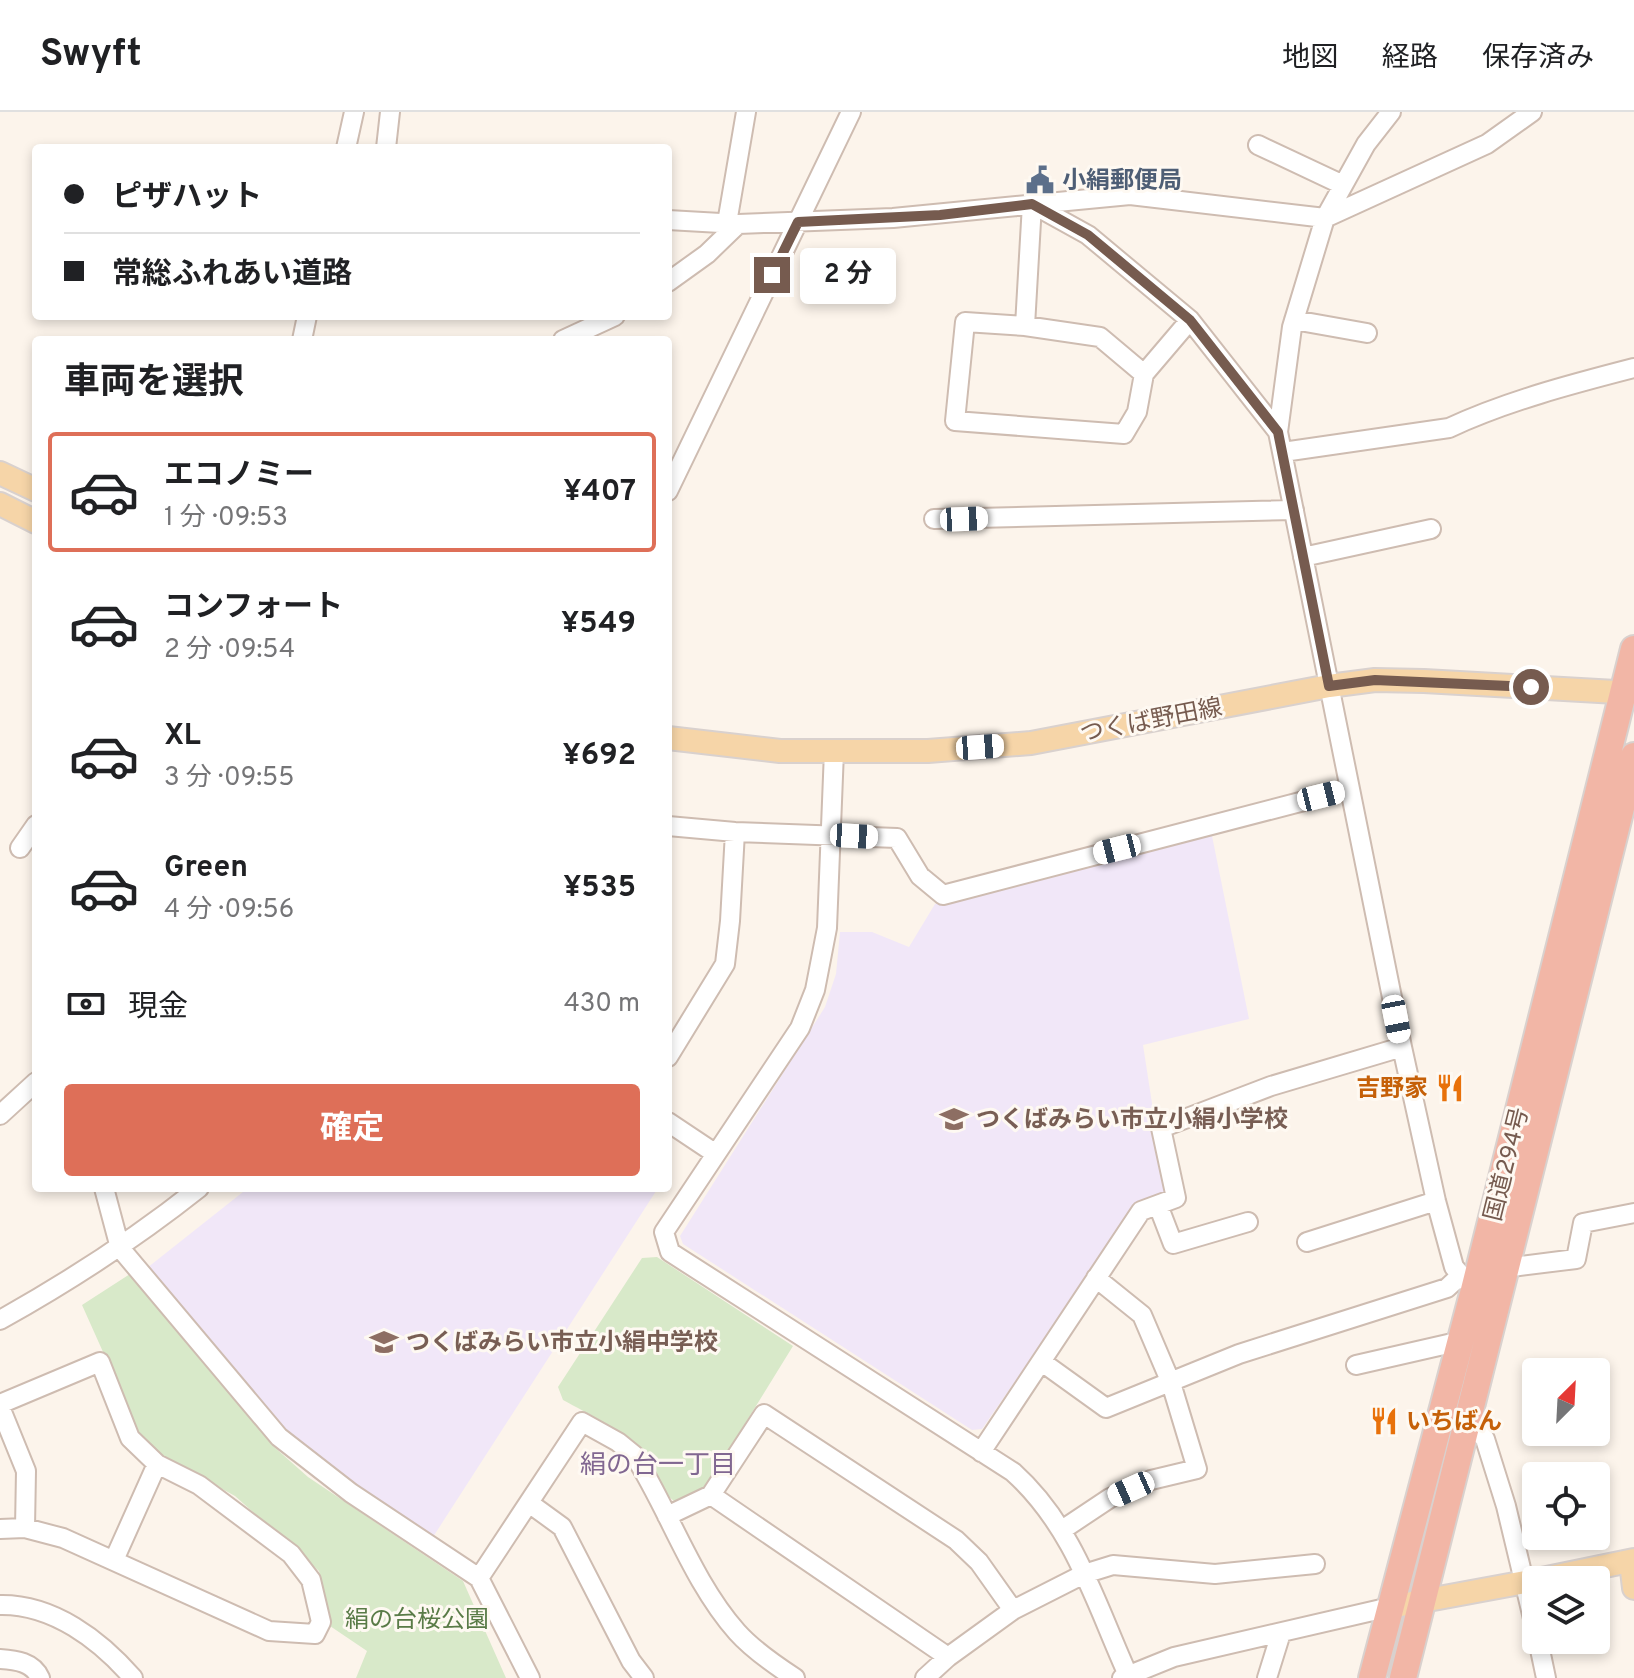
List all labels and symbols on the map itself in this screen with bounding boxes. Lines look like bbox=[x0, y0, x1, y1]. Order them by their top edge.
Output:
public building icon: 小絹郵便局 bbox=[1025, 165, 1055, 195]
place label: 小絹郵便局 bbox=[1062, 167, 1182, 197]
callout: 2 分 bbox=[800, 247, 896, 303]
route end bbox=[754, 257, 790, 293]
car bbox=[940, 506, 988, 532]
route start bbox=[1513, 669, 1549, 705]
street label: つくば野田線 bbox=[1078, 694, 1225, 750]
car bbox=[955, 733, 1005, 761]
car bbox=[1295, 779, 1347, 813]
car bbox=[829, 823, 879, 849]
car bbox=[1091, 832, 1143, 866]
car bbox=[1380, 993, 1412, 1045]
restaurant icon: 吉野家 bbox=[1435, 1073, 1465, 1103]
place label: 吉野家 bbox=[1356, 1075, 1428, 1105]
school or university icon: つくばみらい市立小絹小学校 bbox=[939, 1104, 969, 1134]
street label: 国道294号 bbox=[1479, 1105, 1537, 1224]
place label: つくばみらい市立小絹小学校 bbox=[976, 1106, 1288, 1136]
school or university icon: つくばみらい市立小絹中学校 bbox=[369, 1327, 399, 1357]
place label: つくばみらい市立小絹中学校 bbox=[406, 1329, 718, 1359]
north arrow bbox=[1522, 1358, 1610, 1446]
restaurant icon: いちばん bbox=[1369, 1406, 1399, 1436]
place label: いちばん bbox=[1406, 1408, 1502, 1438]
district label: 絹の台一丁目 bbox=[580, 1450, 736, 1483]
car bbox=[1104, 1468, 1158, 1510]
park label: 絹の台桜公園 bbox=[345, 1606, 489, 1636]

